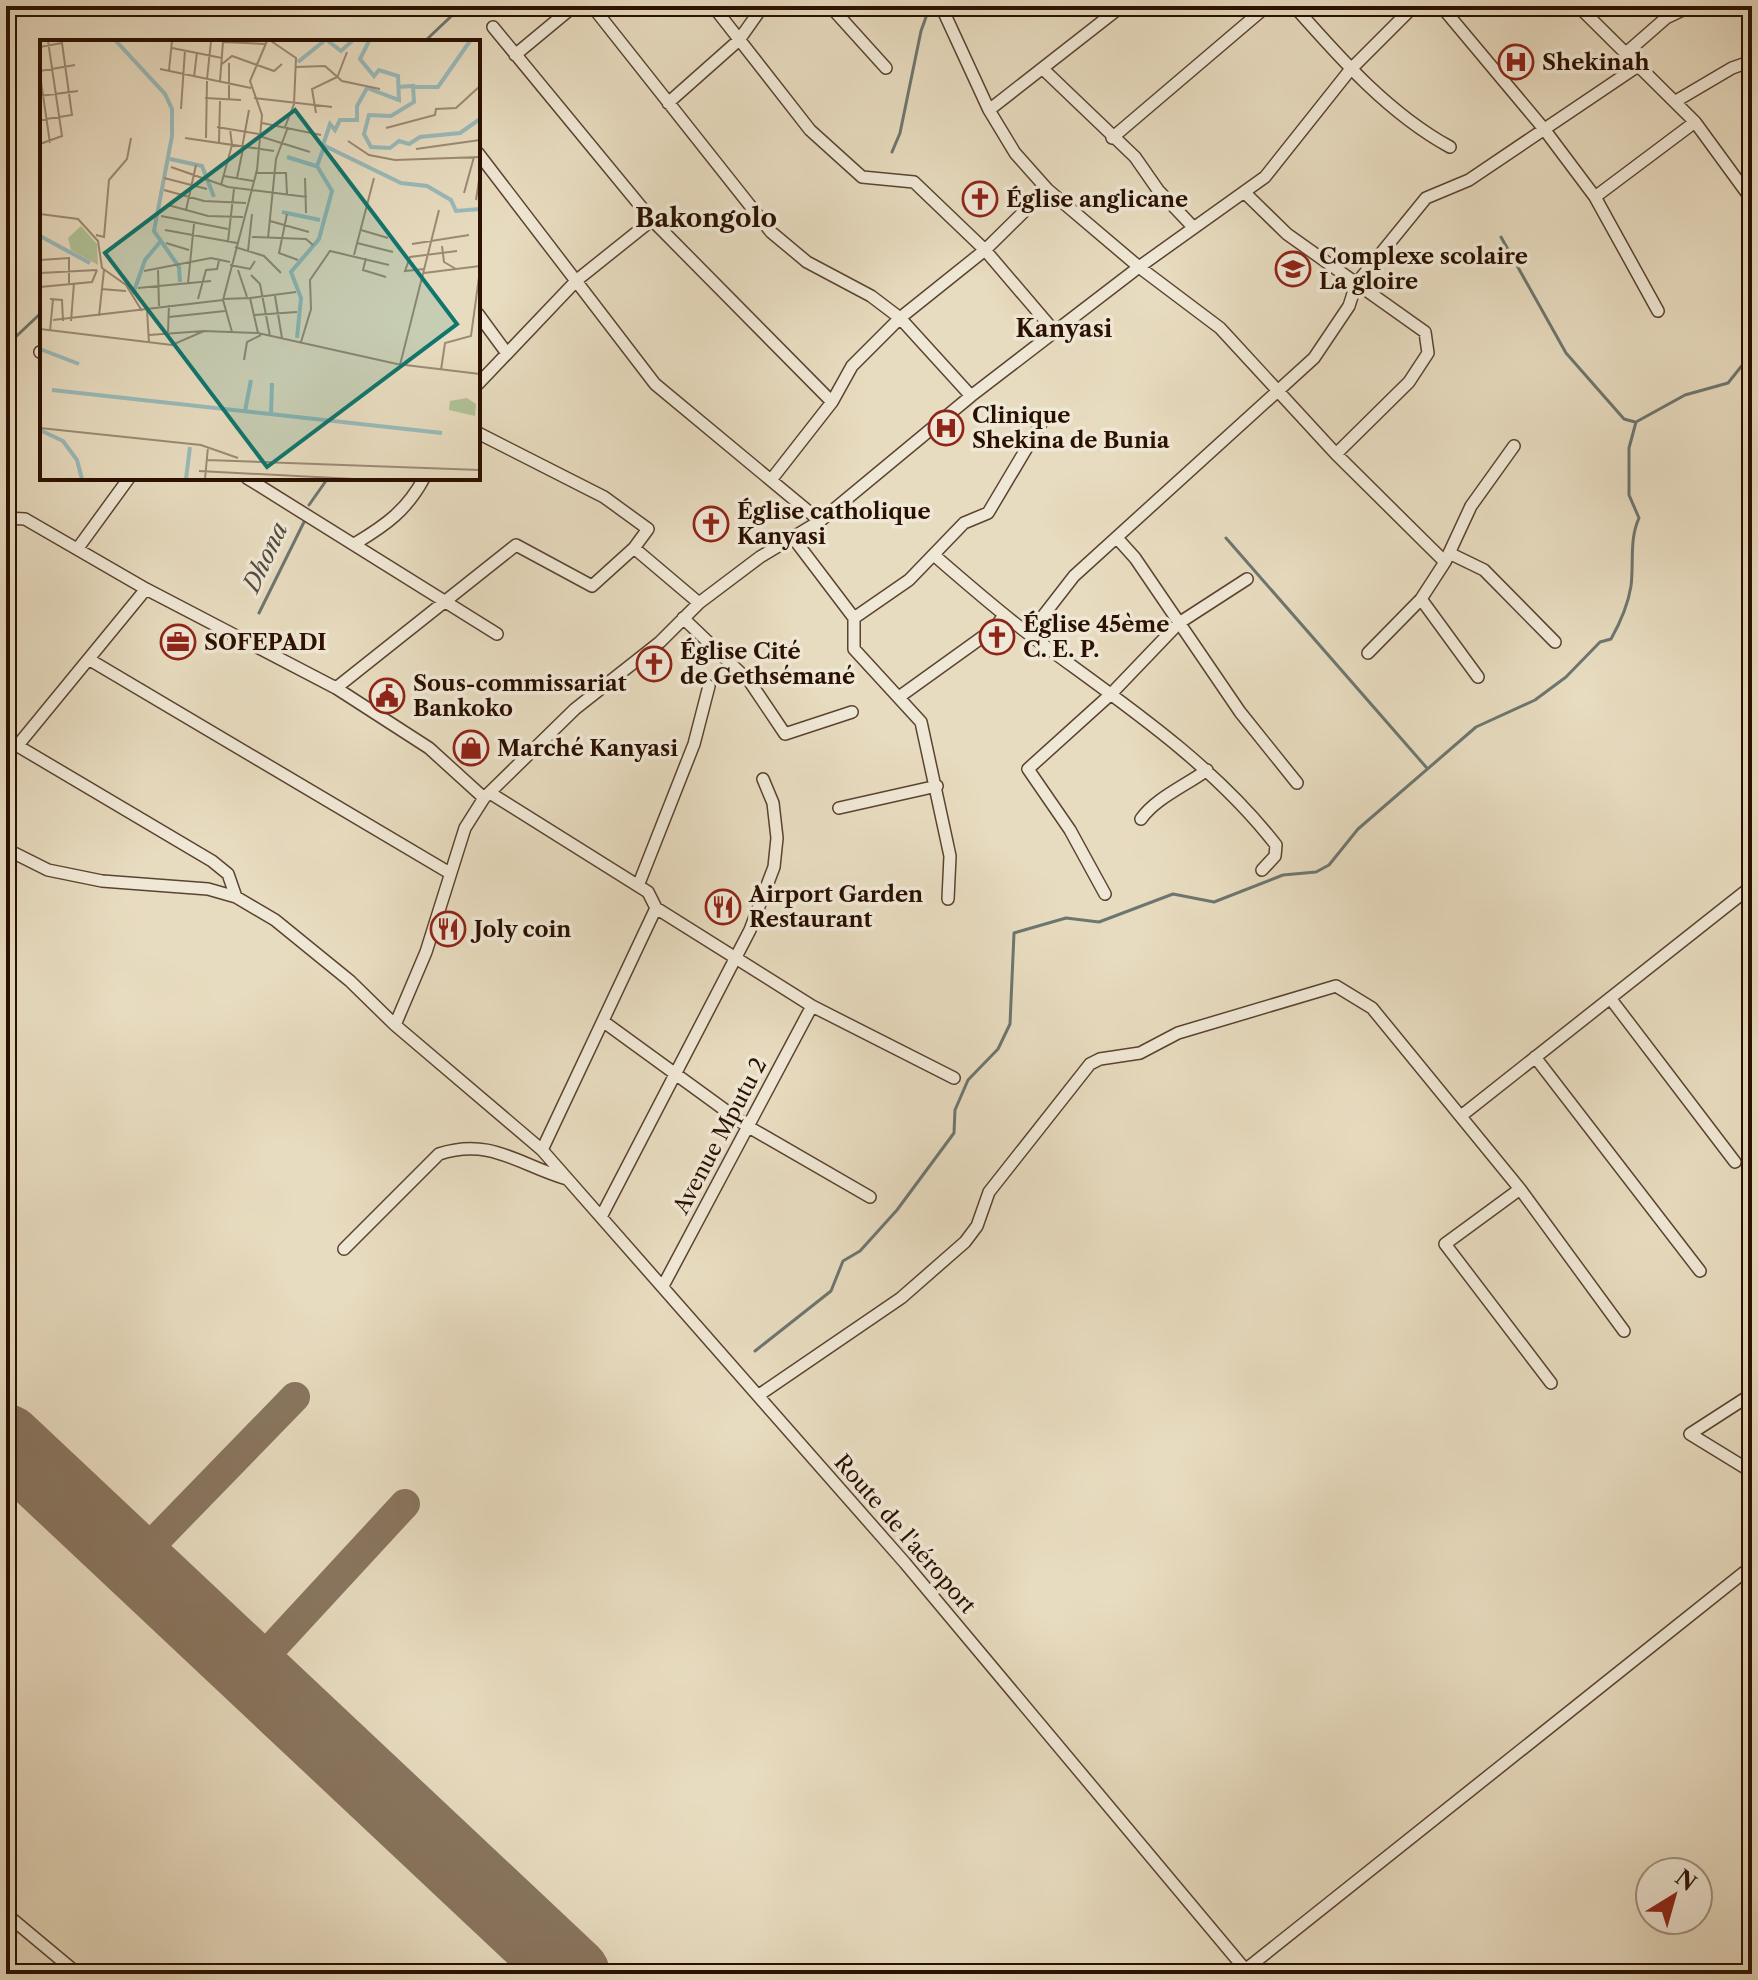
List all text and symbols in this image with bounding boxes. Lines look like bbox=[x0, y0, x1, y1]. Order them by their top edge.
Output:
inset map bbox=[40, 40, 480, 480]
hospital icon: Shekinah bbox=[1497, 43, 1535, 81]
place label: Shekinah bbox=[1542, 49, 1650, 76]
church icon: Église anglicane bbox=[961, 180, 999, 218]
place label: Église anglicane bbox=[1006, 185, 1188, 213]
district label: Bakongolo bbox=[635, 202, 777, 234]
place label: Complexe scolaire La gloire bbox=[1319, 243, 1528, 295]
school or university icon: Complexe scolaire La gloire bbox=[1274, 250, 1312, 288]
district label: Kanyasi bbox=[1016, 314, 1113, 343]
place label: Clinique Shekina de Bunia bbox=[972, 402, 1170, 454]
hospital icon: Clinique Shekina de Bunia bbox=[927, 409, 965, 447]
place label: Église catholique Kanyasi bbox=[737, 497, 931, 550]
church icon: Église catholique Kanyasi bbox=[692, 505, 730, 543]
water label: Dhona bbox=[235, 517, 294, 598]
place label: Église 45ème C. E. P. bbox=[1023, 610, 1169, 663]
church icon: Église 45ème C. E. P. bbox=[978, 618, 1016, 656]
office icon: SOFEPADI bbox=[159, 623, 197, 661]
place label: SOFEPADI bbox=[204, 629, 327, 656]
place label: Église Cité de Gethsémané bbox=[680, 637, 855, 690]
church icon: Église Cité de Gethsémané bbox=[635, 645, 673, 683]
place label: Sous-commissariat Bankoko bbox=[413, 670, 627, 722]
public building icon: Sous-commissariat Bankoko bbox=[368, 677, 406, 715]
shop icon: Marché Kanyasi bbox=[452, 729, 490, 767]
place label: Marché Kanyasi bbox=[497, 735, 678, 762]
place label: Airport Garden Restaurant bbox=[748, 881, 923, 933]
restaurant icon: Airport Garden Restaurant bbox=[704, 888, 742, 926]
restaurant icon: Joly coin bbox=[429, 910, 467, 948]
place label: Joly coin bbox=[470, 916, 571, 943]
street label: Avenue Mputu 2 bbox=[667, 1053, 773, 1220]
street label: Route de l'aéroport bbox=[829, 1449, 982, 1619]
north arrow bbox=[1634, 1856, 1714, 1936]
text: N bbox=[1670, 1864, 1701, 1897]

